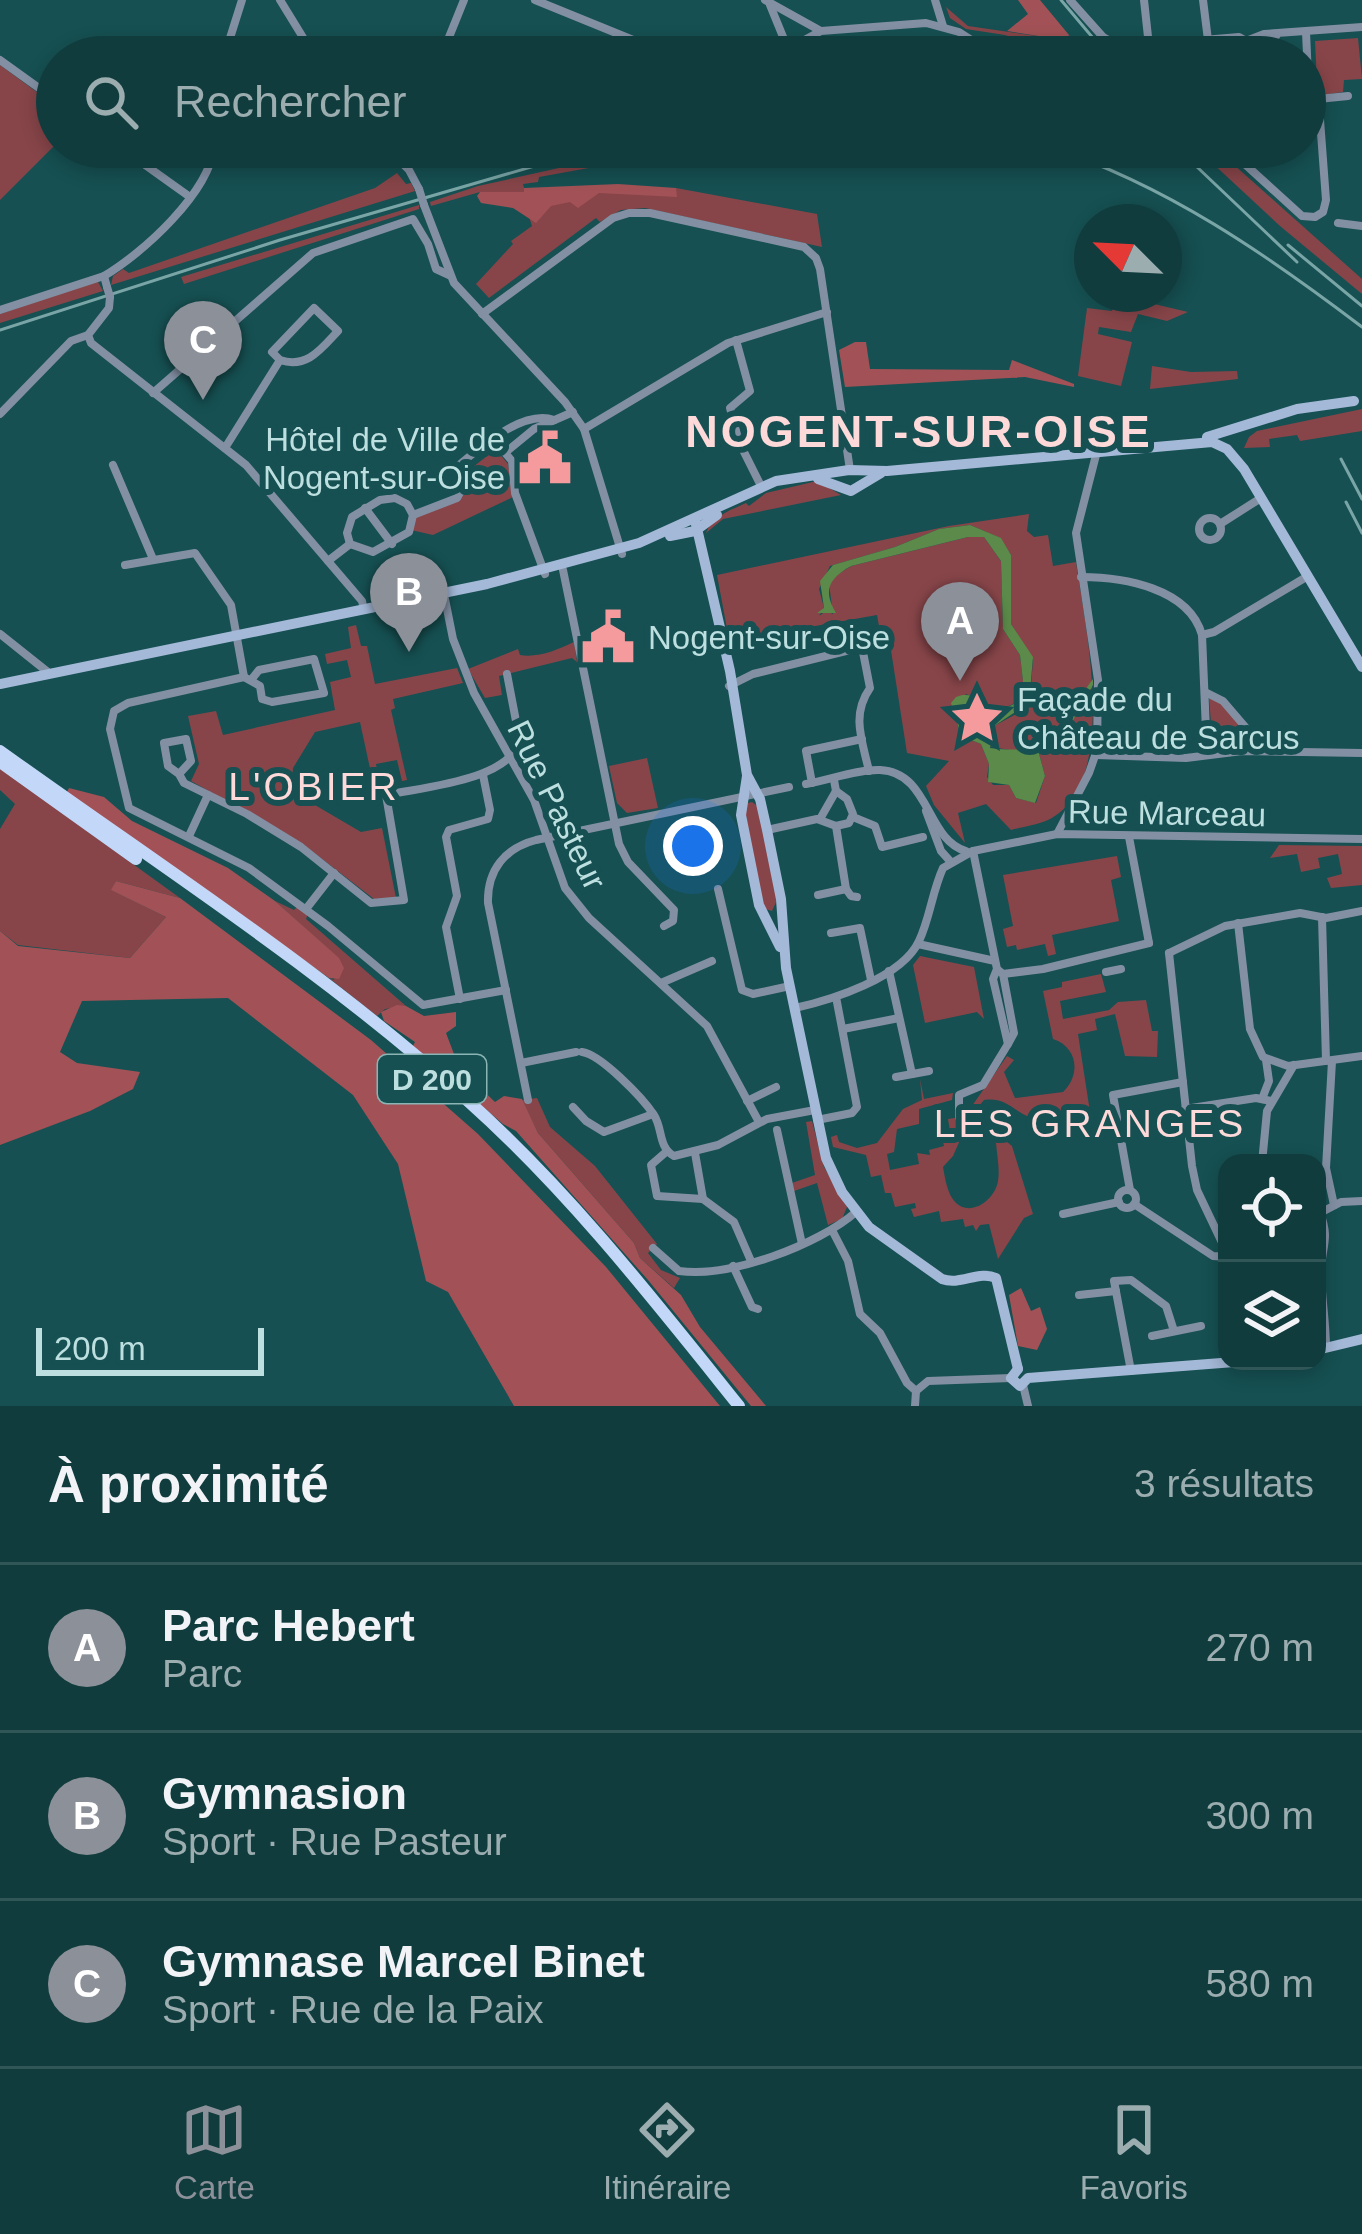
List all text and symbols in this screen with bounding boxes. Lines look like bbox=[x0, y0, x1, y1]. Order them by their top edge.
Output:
search box bbox=[36, 36, 1326, 168]
icon: search bbox=[78, 69, 144, 135]
text: Rechercher bbox=[174, 76, 407, 127]
north arrow bbox=[1074, 204, 1182, 312]
pin: C bbox=[164, 301, 242, 400]
district label: NOGENT-SUR-OISE bbox=[685, 406, 1153, 457]
place label: Hôtel de Ville de Nogent-sur-Oise bbox=[263, 421, 505, 496]
public building icon: Hôtel de Ville de Nogent-sur-Oise bbox=[516, 429, 574, 487]
pin: B bbox=[370, 553, 448, 652]
pin: A bbox=[921, 582, 999, 681]
public building icon: Nogent-sur-Oise bbox=[579, 608, 637, 666]
place label: Nogent-sur-Oise bbox=[648, 619, 890, 656]
place label: Façade du Château de Sarcus bbox=[1017, 681, 1300, 756]
place icon: Façade du Château de Sarcus bbox=[948, 689, 1006, 747]
street label: Rue Pasteur bbox=[500, 714, 614, 896]
district label: L'OBIER bbox=[228, 765, 400, 808]
street label: Rue Marceau bbox=[1068, 793, 1266, 833]
your location bbox=[663, 816, 723, 876]
road number: D 200 bbox=[378, 1055, 486, 1103]
district label: LES GRANGES bbox=[934, 1102, 1246, 1145]
map controls bbox=[1218, 1154, 1326, 1370]
button: locate bbox=[1218, 1154, 1326, 1262]
button: layers bbox=[1218, 1262, 1326, 1370]
scale bar bbox=[36, 1322, 264, 1375]
text: 200 m bbox=[54, 1330, 146, 1367]
text: À proximité bbox=[48, 1456, 329, 1513]
text: 3 résultats bbox=[1134, 1462, 1314, 1505]
text: Parc Hebert bbox=[162, 1600, 415, 1651]
text: A bbox=[73, 1626, 101, 1669]
text: 270 m bbox=[1206, 1626, 1314, 1669]
text: Parc bbox=[162, 1652, 242, 1695]
text: Gymnasion bbox=[162, 1768, 407, 1819]
text: B bbox=[73, 1794, 101, 1837]
text: 300 m bbox=[1206, 1794, 1314, 1837]
text: Sport · Rue Pasteur bbox=[162, 1820, 507, 1863]
text: Gymnase Marcel Binet bbox=[162, 1936, 645, 1987]
text: C bbox=[73, 1962, 101, 2005]
text: 580 m bbox=[1206, 1962, 1314, 2005]
text: Sport · Rue de la Paix bbox=[162, 1988, 544, 2031]
tab: Carte bbox=[174, 2097, 255, 2207]
tab: Itinéraire bbox=[603, 2097, 731, 2207]
tab: Favoris bbox=[1080, 2097, 1188, 2207]

